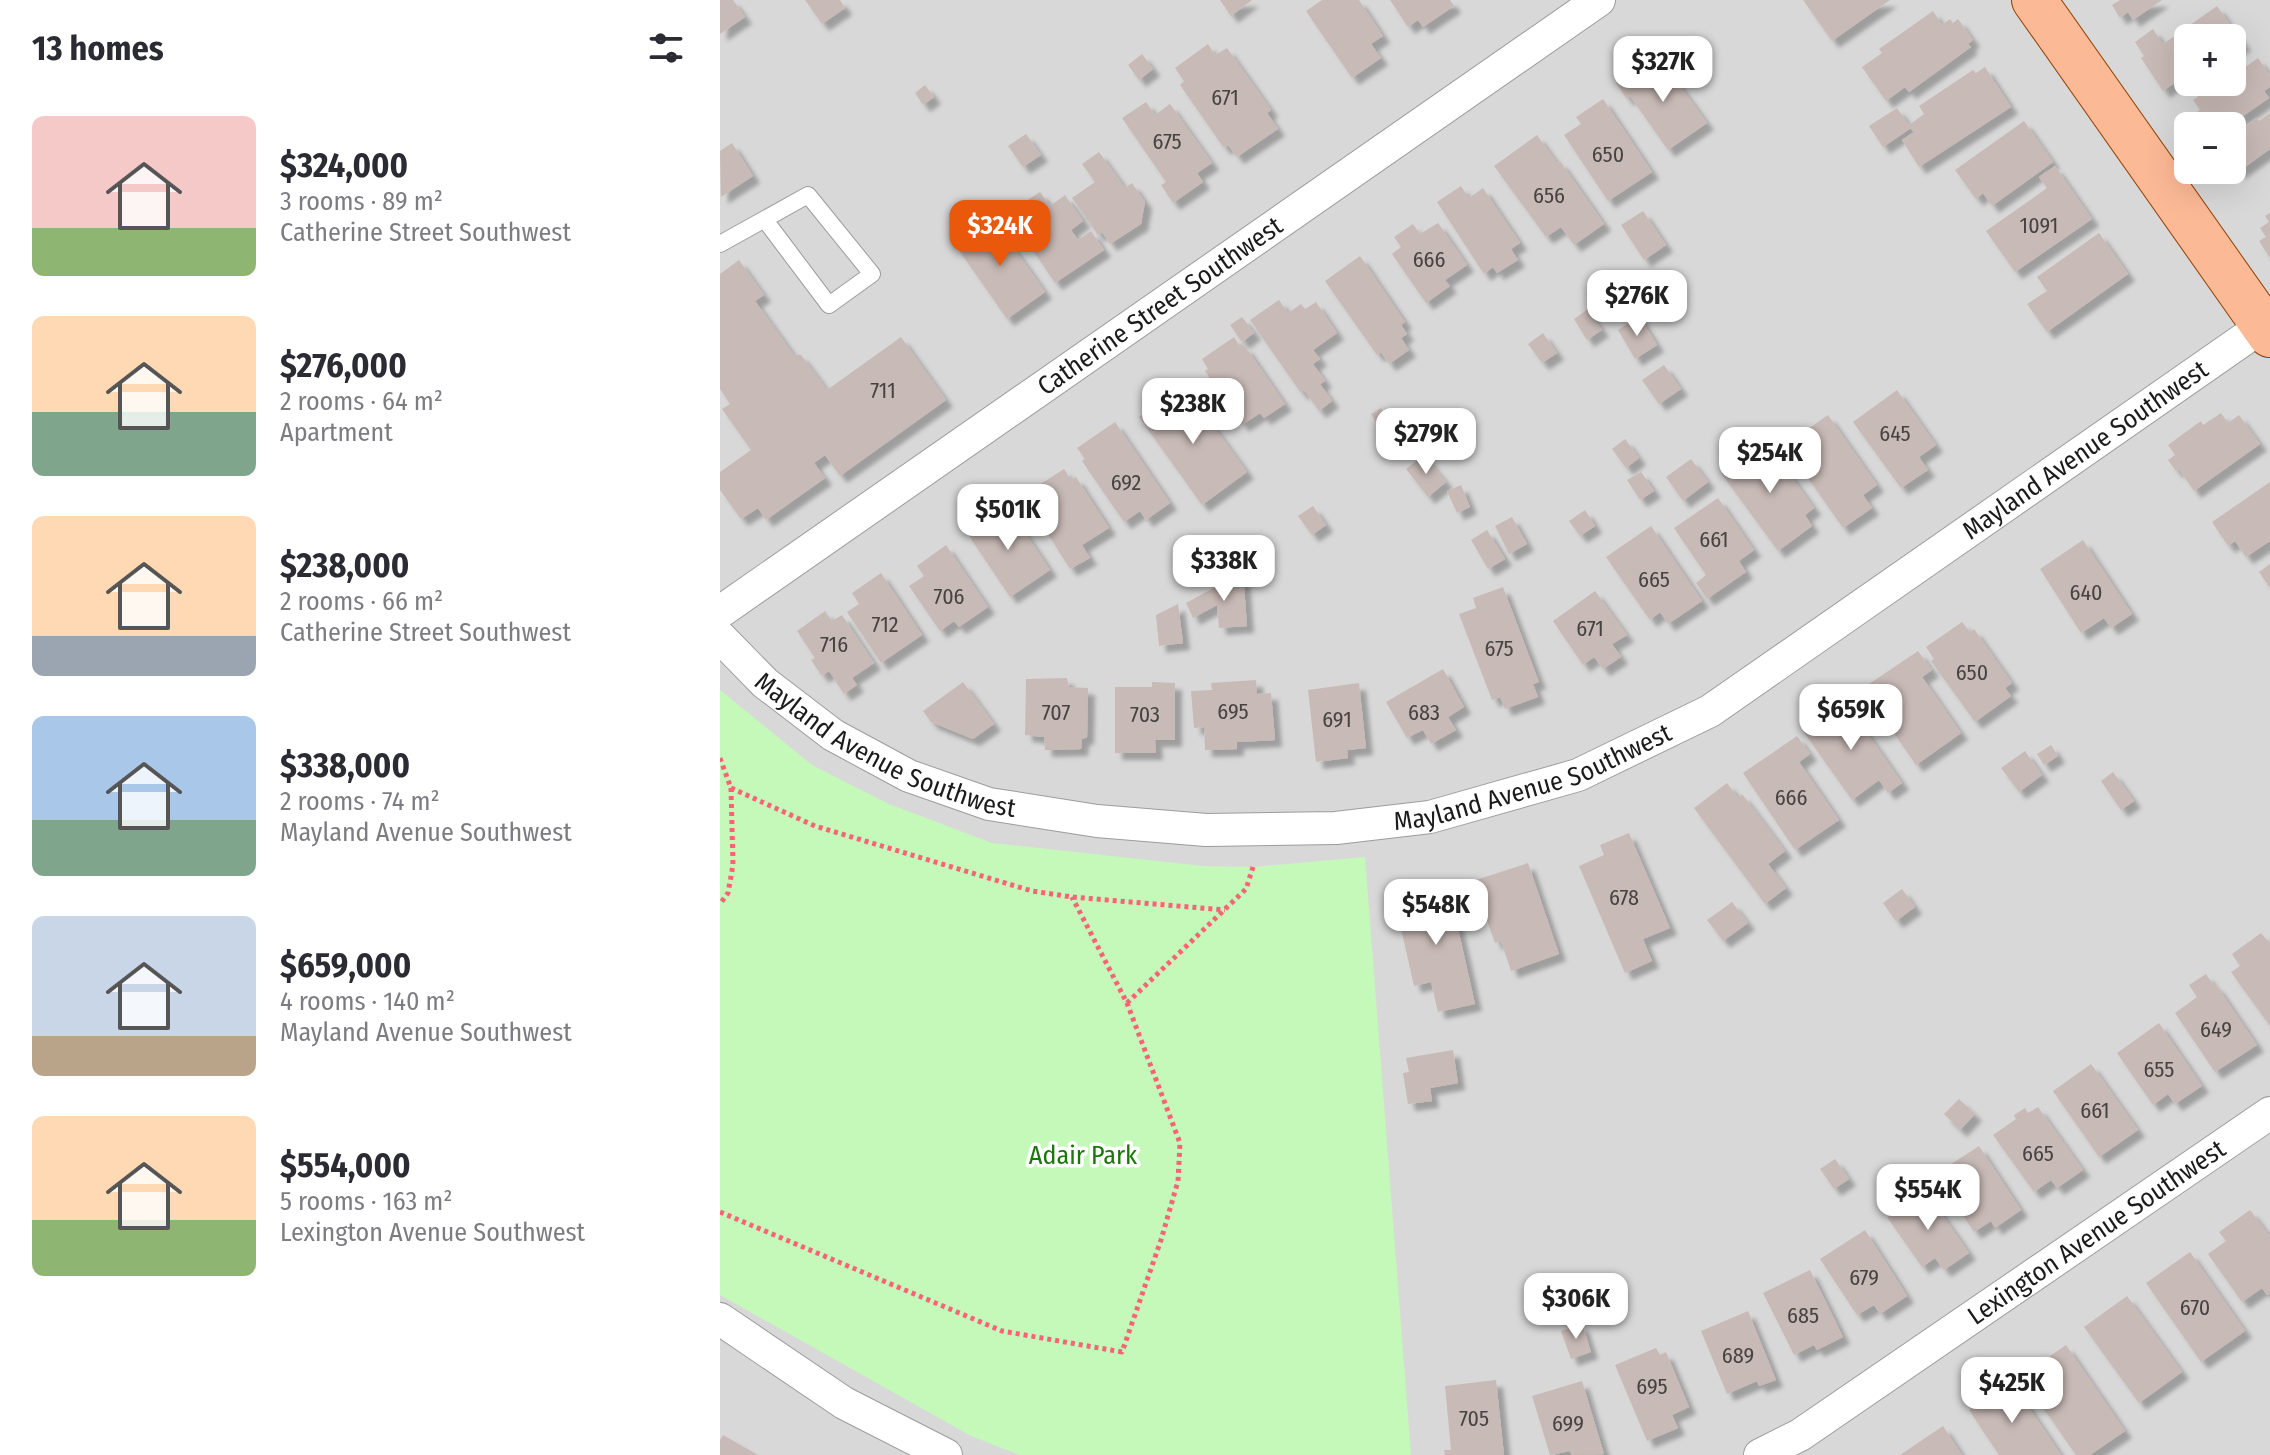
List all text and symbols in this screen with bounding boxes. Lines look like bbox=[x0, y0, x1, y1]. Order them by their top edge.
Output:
map controls bbox=[2174, 24, 2246, 184]
button: + bbox=[2174, 24, 2246, 96]
icon: filters bbox=[644, 26, 688, 70]
text: 13 homes bbox=[32, 28, 164, 69]
pin: $327K bbox=[1607, 36, 1719, 104]
text: $327K bbox=[1631, 46, 1695, 77]
house number: 671 bbox=[1211, 84, 1239, 111]
button: − bbox=[2174, 112, 2246, 184]
house number: 675 bbox=[1152, 128, 1182, 155]
house number: 650 bbox=[1592, 141, 1624, 168]
text: $324,000 bbox=[280, 145, 408, 186]
icon: home bbox=[96, 148, 192, 244]
house number: 656 bbox=[1533, 182, 1565, 209]
text: 3 rooms · 89 m² bbox=[280, 186, 443, 217]
pin: $324K bbox=[944, 200, 1056, 268]
text: $324K bbox=[967, 210, 1033, 241]
street label: Catherine Street Southwest bbox=[1032, 210, 1289, 402]
house number: 1091 bbox=[2020, 212, 2058, 239]
text: Catherine Street Southwest bbox=[280, 217, 571, 248]
house number: 666 bbox=[1413, 246, 1445, 273]
pin: $276K bbox=[1581, 270, 1693, 338]
text: $276K bbox=[1605, 280, 1669, 311]
text: $276,000 bbox=[280, 345, 407, 386]
icon: home bbox=[96, 348, 192, 444]
street label: Mayland Avenue Southwest bbox=[1956, 353, 2214, 546]
house number: 711 bbox=[870, 377, 896, 404]
pin: $238K bbox=[1137, 378, 1249, 446]
text: 2 rooms · 64 m² bbox=[280, 386, 443, 417]
text: $238K bbox=[1160, 388, 1226, 419]
pin: $279K bbox=[1370, 408, 1482, 476]
text: Apartment bbox=[280, 417, 393, 448]
text: $279K bbox=[1394, 418, 1458, 449]
house number: 645 bbox=[1879, 420, 1911, 447]
pin: $254K bbox=[1714, 427, 1826, 495]
text: $254K bbox=[1737, 437, 1803, 468]
house number: 692 bbox=[1111, 469, 1141, 496]
pin: $501K bbox=[952, 484, 1064, 552]
text: $501K bbox=[975, 494, 1041, 525]
house number: 661 bbox=[1699, 526, 1729, 553]
pin: $338K bbox=[1168, 535, 1280, 603]
text: $238,000 bbox=[280, 545, 409, 586]
text: $338K bbox=[1191, 545, 1257, 576]
icon: home bbox=[96, 548, 192, 644]
house number: 665 bbox=[1638, 566, 1670, 593]
house number: 640 bbox=[2069, 579, 2103, 606]
house number: 706 bbox=[933, 583, 965, 610]
text: 2 rooms · 66 m² bbox=[280, 586, 443, 617]
house number: 712 bbox=[872, 611, 898, 638]
house number: 671 bbox=[1576, 615, 1604, 642]
text: Catherine Street Southwest bbox=[280, 617, 571, 648]
house number: 716 bbox=[820, 631, 848, 658]
house number: 675 bbox=[1484, 635, 1514, 662]
house number: 650 bbox=[1956, 659, 1988, 686]
street label: Mayland Avenue Southwest bbox=[749, 666, 1018, 824]
pin: $659K bbox=[1795, 684, 1907, 752]
text: $659K bbox=[1817, 694, 1885, 725]
house number: 695 bbox=[1217, 698, 1249, 725]
house number: 707 bbox=[1042, 699, 1070, 726]
house number: 683 bbox=[1408, 699, 1440, 726]
house number: 703 bbox=[1130, 701, 1160, 728]
house number: 691 bbox=[1322, 706, 1352, 733]
street label: Mayland Avenue Southwest bbox=[1392, 716, 1677, 837]
text: $338,000 bbox=[280, 745, 410, 786]
icon: home bbox=[96, 748, 192, 844]
house number: 666 bbox=[1775, 784, 1807, 811]
text: 2 rooms · 74 m² bbox=[280, 786, 440, 817]
text: Mayland Avenue Southwest bbox=[280, 817, 572, 848]
pin: $548K bbox=[1380, 879, 1492, 947]
house number: 678 bbox=[1609, 884, 1639, 911]
text: $548K bbox=[1402, 889, 1470, 920]
text: $659,000 bbox=[280, 945, 411, 986]
icon: home bbox=[96, 948, 192, 1044]
text: 4 rooms · 140 m² bbox=[280, 986, 455, 1017]
house number: 649 bbox=[2200, 1016, 2232, 1043]
text: Mayland Avenue Southwest bbox=[280, 1017, 572, 1048]
house number: 655 bbox=[2144, 1056, 2174, 1083]
house number: 661 bbox=[2080, 1097, 2110, 1124]
street label: Lexington Avenue Southwest bbox=[1962, 1133, 2232, 1331]
park label: Adair Park bbox=[1029, 1140, 1138, 1171]
house number: 665 bbox=[2022, 1140, 2054, 1167]
text: $554,000 bbox=[280, 1145, 411, 1186]
icon: home bbox=[96, 1148, 192, 1244]
pin: $554K bbox=[1872, 1164, 1984, 1232]
text: $554K bbox=[1895, 1174, 1961, 1205]
text: 5 rooms · 163 m² bbox=[280, 1186, 453, 1217]
text: Lexington Avenue Southwest bbox=[280, 1217, 585, 1248]
house number: 679 bbox=[1849, 1264, 1879, 1291]
pin: $306K bbox=[1520, 1273, 1632, 1341]
text: $306K bbox=[1542, 1283, 1610, 1314]
house number: 670 bbox=[2180, 1294, 2210, 1321]
house number: 685 bbox=[1787, 1302, 1819, 1329]
house number: 689 bbox=[1722, 1342, 1754, 1369]
pin: $425K bbox=[1956, 1357, 2068, 1425]
text: $425K bbox=[1979, 1367, 2045, 1398]
house number: 695 bbox=[1636, 1373, 1668, 1400]
house number: 705 bbox=[1459, 1405, 1489, 1432]
house number: 699 bbox=[1552, 1410, 1584, 1437]

